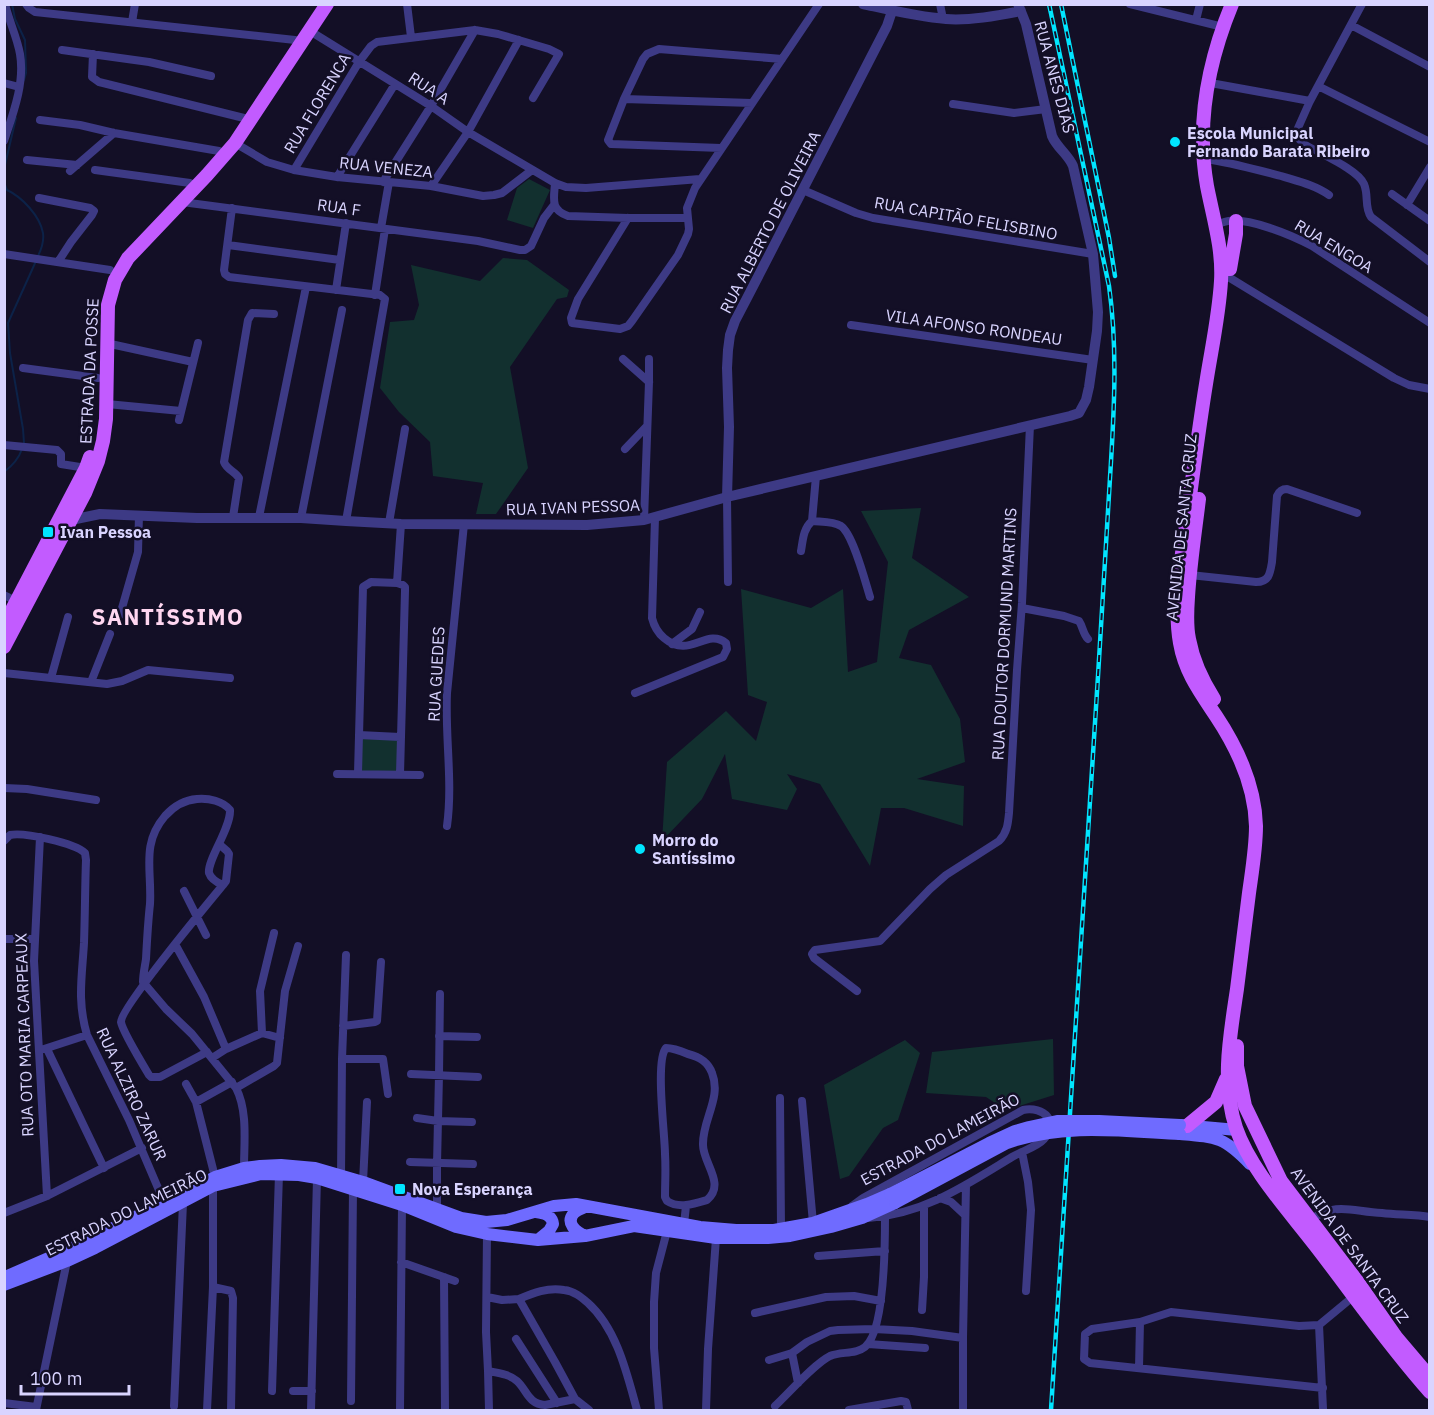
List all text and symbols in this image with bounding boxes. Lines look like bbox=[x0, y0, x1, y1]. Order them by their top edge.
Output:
street label: RUA ANES DIAS bbox=[1030, 19, 1080, 135]
street label: RUA FLORENCA bbox=[279, 49, 355, 157]
street label: RUA A bbox=[405, 67, 453, 109]
place label: Escola Municipal Fernando Barata Ribeiro bbox=[1187, 123, 1370, 161]
street label: RUA ALBERTO DE OLIVEIRA bbox=[715, 127, 825, 317]
marker: Escola Municipal Fernando Barata Ribeiro bbox=[1168, 135, 1182, 149]
street label: RUA VENEZA bbox=[338, 152, 434, 182]
street label: RUA CAPITÃO FELISBINO bbox=[873, 192, 1059, 244]
street label: RUA F bbox=[316, 194, 362, 220]
street label: RUA ENGOA bbox=[1291, 215, 1377, 277]
street label: ESTRADA DA POSSE bbox=[75, 298, 103, 444]
street label: VILA AFONSO RONDEAU bbox=[884, 305, 1064, 349]
street label: AVENIDA DE SANTA CRUZ bbox=[1161, 433, 1201, 621]
street label: RUA IVAN PESSOA bbox=[506, 495, 640, 519]
street label: RUA DOUTOR DORMUND MARTINS bbox=[987, 507, 1021, 761]
place label: Ivan Pessoa bbox=[60, 522, 151, 542]
marker: Ivan Pessoa bbox=[41, 525, 55, 539]
district label: SANTÍSSIMO bbox=[92, 602, 244, 631]
street label: RUA GUEDES bbox=[424, 626, 448, 722]
place label: Morro do Santíssimo bbox=[652, 830, 735, 868]
marker: Morro do Santíssimo bbox=[633, 842, 647, 856]
street label: RUA OTO MARIA CARPEAUX bbox=[10, 933, 38, 1137]
street label: RUA ALZIRO ZARUR bbox=[92, 1024, 172, 1164]
street label: ESTRADA DO LAMEIRÃO bbox=[857, 1089, 1023, 1189]
street label: AVENIDA DE SANTA CRUZ bbox=[1287, 1163, 1413, 1327]
street label: ESTRADA DO LAMEIRÃO bbox=[42, 1164, 210, 1260]
place label: Nova Esperança bbox=[412, 1179, 533, 1199]
marker: Nova Esperança bbox=[393, 1182, 407, 1196]
scale bar bbox=[21, 1358, 129, 1396]
text: 100 m bbox=[30, 1367, 82, 1390]

